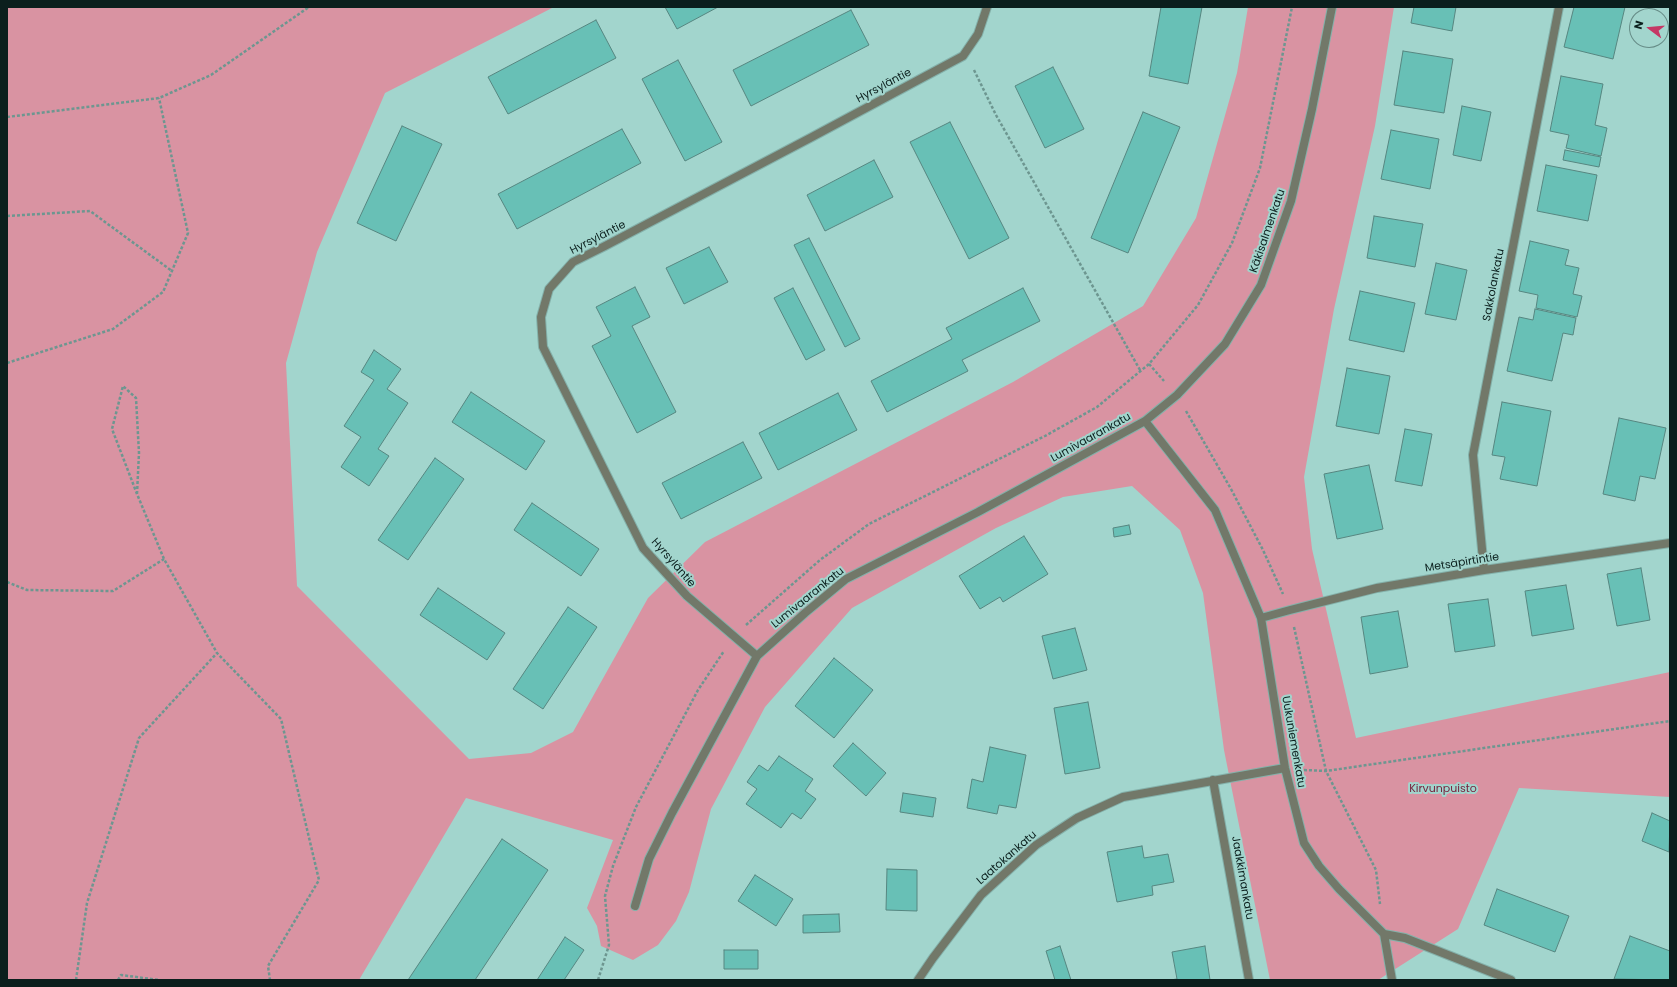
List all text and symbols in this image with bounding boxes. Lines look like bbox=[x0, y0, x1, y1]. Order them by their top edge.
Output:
north arrow bbox=[1629, 8, 1669, 48]
text: N bbox=[1630, 19, 1647, 31]
street label: Hyrsyläntie bbox=[854, 66, 914, 106]
street label: Käkisalmenkatu bbox=[1247, 187, 1289, 275]
street label: Hyrsyläntie bbox=[568, 218, 628, 258]
street label: Sakkolankatu bbox=[1481, 248, 1507, 322]
street label: Lumivaarankatu bbox=[1049, 411, 1133, 465]
street label: Hyrsyläntie bbox=[648, 536, 698, 590]
street label: Metsäpirtintie bbox=[1424, 551, 1500, 575]
street label: Lumivaarankatu bbox=[769, 565, 847, 631]
street label: Uukuniemenkatu bbox=[1278, 695, 1308, 789]
park label: Kirvunpuisto bbox=[1409, 782, 1477, 796]
street label: Laatokankatu bbox=[974, 828, 1040, 888]
street label: Jaakkimankatu bbox=[1228, 835, 1256, 921]

